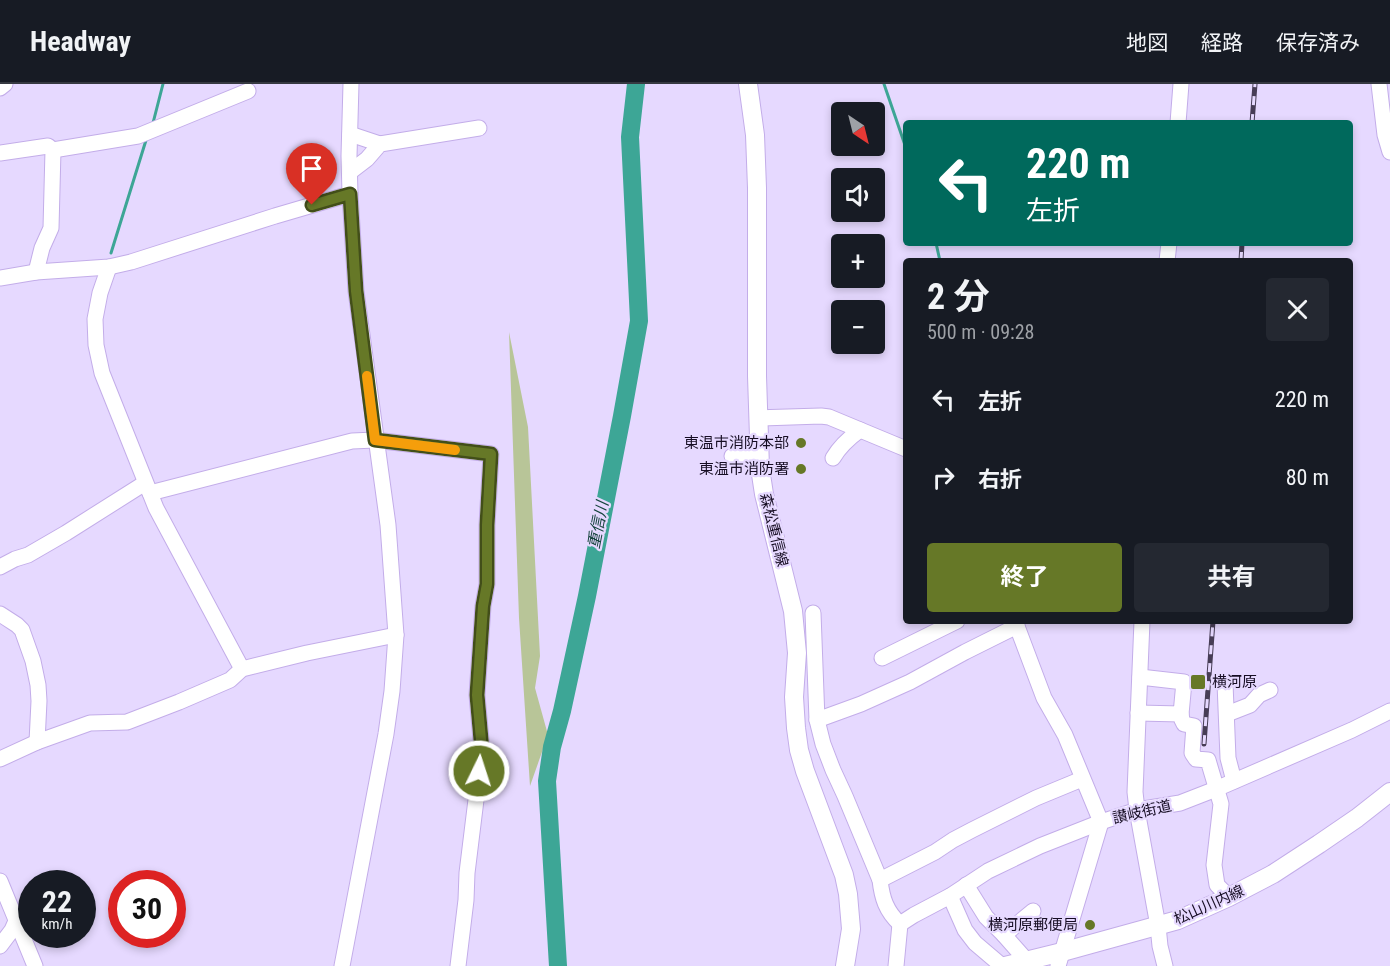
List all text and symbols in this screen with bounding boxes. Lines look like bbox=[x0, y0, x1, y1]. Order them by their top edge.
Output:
text: Headway bbox=[30, 25, 131, 58]
text: 地図 bbox=[1126, 31, 1168, 55]
text: 経路 bbox=[1201, 31, 1243, 55]
text: 保存済み bbox=[1276, 31, 1360, 55]
north arrow bbox=[831, 102, 885, 156]
map controls bbox=[831, 102, 885, 354]
text: 220 m bbox=[1026, 139, 1131, 188]
pin bbox=[286, 143, 337, 205]
icon: left bbox=[927, 144, 1005, 222]
icon: arrive bbox=[295, 152, 328, 185]
button: sound bbox=[831, 168, 885, 222]
text: 左折 bbox=[1026, 195, 1080, 227]
button: + bbox=[831, 234, 885, 288]
text: 2 分 bbox=[927, 276, 990, 318]
button: close bbox=[1266, 278, 1329, 341]
button: − bbox=[831, 300, 885, 354]
text: 500 m · 09:28 bbox=[927, 320, 1034, 344]
icon: left bbox=[927, 383, 960, 416]
text: 220 m bbox=[1275, 387, 1329, 412]
text: 左折 bbox=[978, 389, 1022, 414]
place label: 東温市消防本部 bbox=[684, 434, 789, 452]
marker: 東温市消防本部 bbox=[794, 436, 808, 450]
place label: 東温市消防署 bbox=[699, 460, 789, 478]
icon: right bbox=[927, 461, 960, 494]
marker: 東温市消防署 bbox=[794, 462, 808, 476]
text: 80 m bbox=[1286, 465, 1329, 490]
text: 右折 bbox=[978, 467, 1022, 492]
street label: 森松重信線 bbox=[756, 491, 792, 569]
water label: 重信川 bbox=[584, 498, 612, 550]
button: 終了 bbox=[927, 543, 1122, 612]
button: 共有 bbox=[1134, 543, 1329, 612]
marker: 横河原 bbox=[1189, 673, 1207, 691]
place label: 横河原 bbox=[1212, 673, 1257, 691]
position arrow bbox=[447, 739, 511, 803]
street label: 讃岐街道 bbox=[1111, 796, 1173, 828]
speed limit sign: 30 bbox=[108, 870, 186, 948]
street label: 松山川内線 bbox=[1171, 882, 1247, 928]
text: 22 bbox=[42, 884, 72, 919]
text: km/h bbox=[42, 915, 72, 933]
place label: 横河原郵便局 bbox=[988, 916, 1078, 934]
marker: 横河原郵便局 bbox=[1083, 918, 1097, 932]

